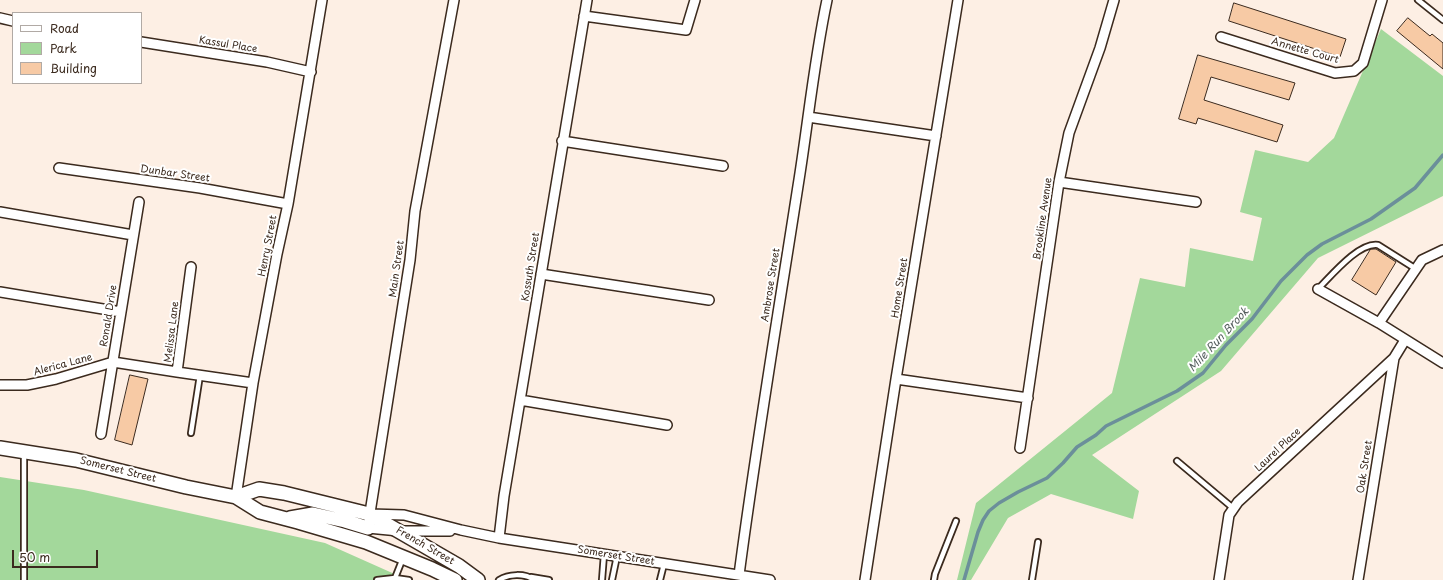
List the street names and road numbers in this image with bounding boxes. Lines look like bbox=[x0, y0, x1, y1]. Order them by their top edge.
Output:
street label: Kassul Place bbox=[198, 34, 258, 56]
street label: Annette Court bbox=[1270, 36, 1340, 66]
street label: Dunbar Street bbox=[139, 163, 211, 185]
street label: Brookline Avenue bbox=[1031, 177, 1055, 261]
street label: Henry Street bbox=[256, 214, 280, 278]
street label: Kossuth Street bbox=[520, 232, 542, 302]
street label: Main Street bbox=[387, 240, 407, 298]
street label: Ambrose Street bbox=[759, 247, 783, 323]
street label: Home Street bbox=[889, 257, 911, 319]
street label: Ronald Drive bbox=[98, 284, 120, 348]
street label: Melissa Lane bbox=[162, 301, 182, 363]
street label: Alerica Lane bbox=[32, 351, 94, 379]
street label: Laurel Place bbox=[1253, 426, 1303, 474]
street label: Oak Street bbox=[1355, 440, 1375, 494]
street label: Somerset Street bbox=[79, 455, 157, 485]
street label: French Street bbox=[394, 524, 456, 568]
street label: Somerset Street bbox=[577, 544, 655, 568]

